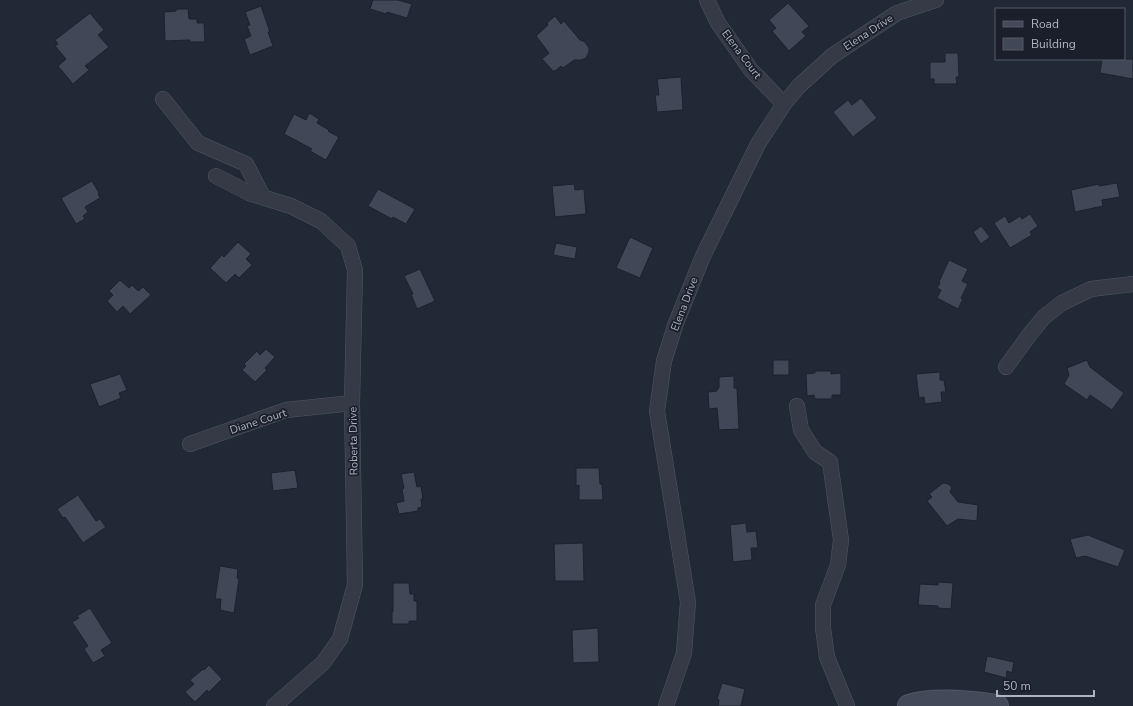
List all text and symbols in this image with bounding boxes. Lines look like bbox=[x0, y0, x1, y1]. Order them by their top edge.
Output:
legend bbox=[995, 8, 1125, 60]
street label: Elena Drive bbox=[841, 11, 896, 54]
text: Road bbox=[1031, 16, 1059, 32]
street label: Elena Court bbox=[718, 27, 765, 82]
text: Building bbox=[1031, 36, 1076, 52]
street label: Elena Drive bbox=[667, 275, 702, 333]
street label: Diane Court bbox=[228, 405, 289, 438]
street label: Roberta Drive bbox=[345, 407, 362, 475]
scale bar bbox=[997, 672, 1094, 698]
text: 50 m bbox=[1003, 678, 1031, 694]

